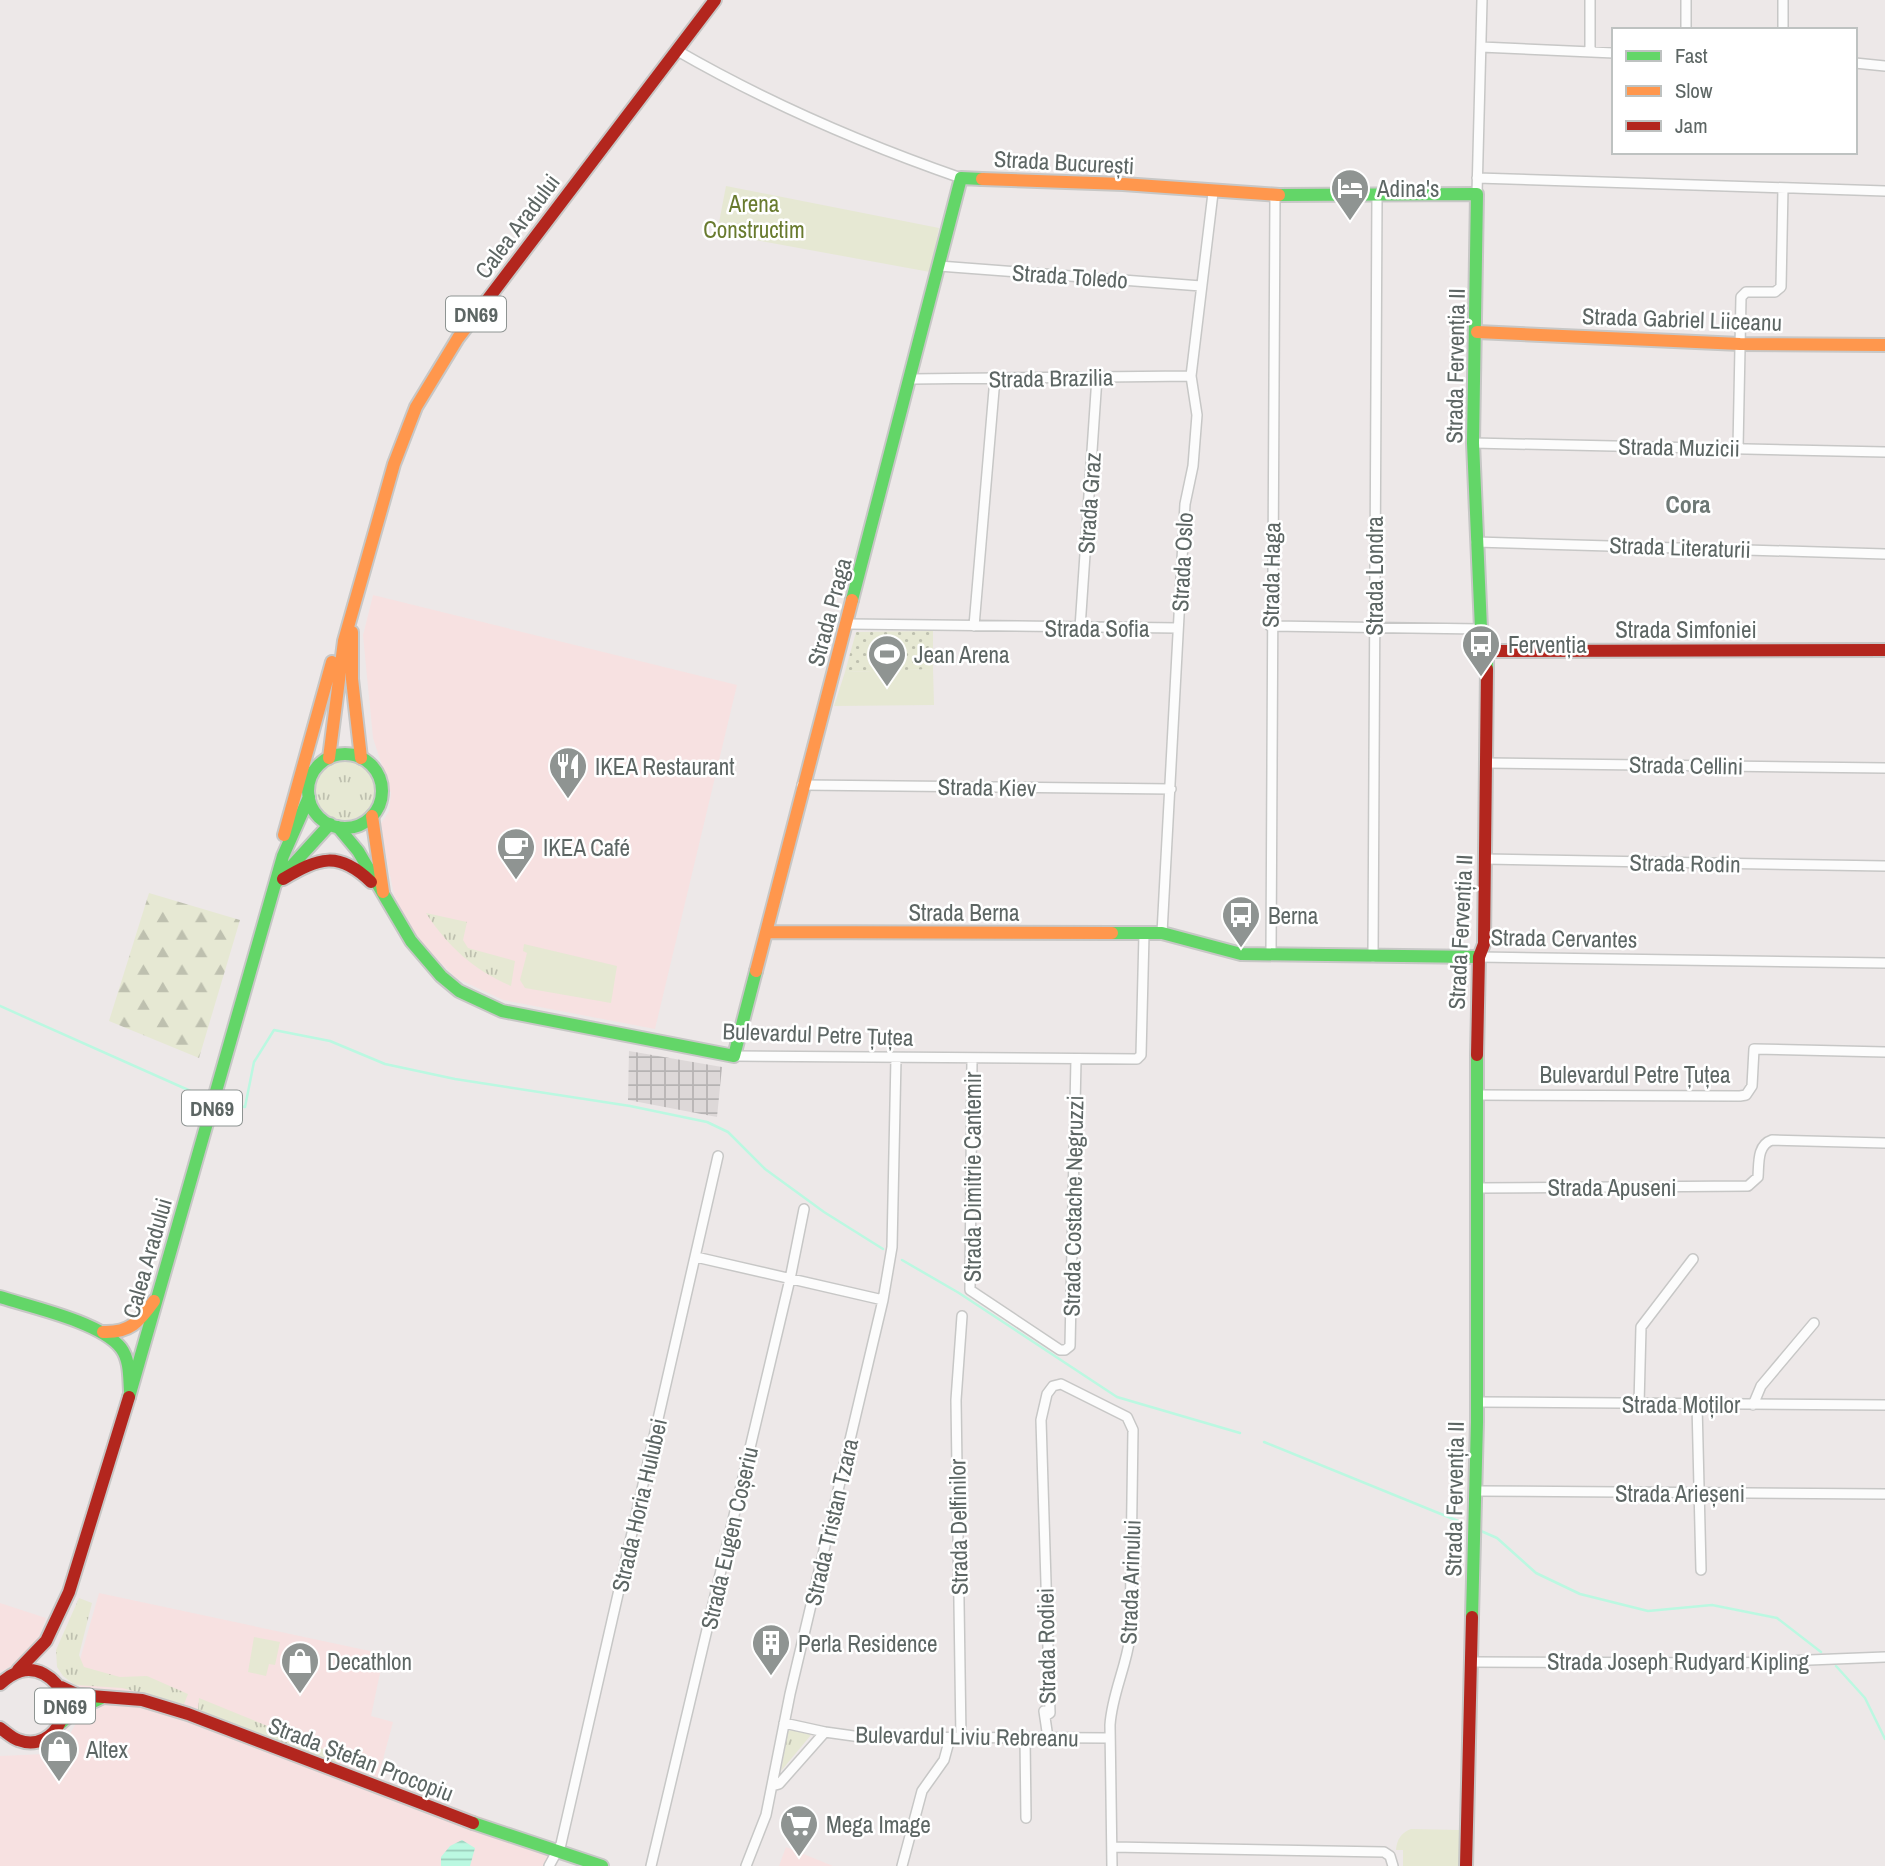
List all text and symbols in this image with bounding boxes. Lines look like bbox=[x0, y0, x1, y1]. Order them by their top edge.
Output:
legend bbox=[1612, 28, 1857, 154]
text: Fast bbox=[1675, 41, 1708, 70]
text: Slow bbox=[1675, 76, 1713, 105]
text: Jam bbox=[1675, 111, 1708, 140]
street label: Strada București bbox=[993, 143, 1135, 181]
street label: Calea Aradului bbox=[467, 167, 567, 285]
hotel icon: Adina's bbox=[1329, 167, 1371, 222]
place label: Adina's bbox=[1376, 173, 1439, 204]
park label: Arena Constructim bbox=[703, 188, 805, 245]
street label: Strada Toledo bbox=[1011, 256, 1129, 296]
street label: Strada Fervenția II bbox=[1438, 288, 1472, 444]
road number: DN69 bbox=[446, 296, 506, 332]
street label: Strada Gabriel Liiceanu bbox=[1581, 300, 1783, 338]
street label: Strada Brazilia bbox=[988, 361, 1114, 395]
street label: Strada Muzicii bbox=[1618, 430, 1740, 464]
street label: Strada Graz bbox=[1070, 451, 1108, 555]
district label: Cora bbox=[1666, 488, 1710, 520]
street label: Strada Oslo bbox=[1164, 511, 1200, 613]
street label: Strada Londra bbox=[1359, 516, 1390, 636]
street label: Strada Haga bbox=[1255, 521, 1287, 628]
street label: Strada Literaturii bbox=[1609, 529, 1751, 565]
street label: Strada Praga bbox=[800, 554, 858, 670]
street label: Strada Sofia bbox=[1045, 613, 1150, 644]
street label: Strada Simfoniei bbox=[1615, 614, 1757, 645]
bus stop icon: Fervenția bbox=[1460, 623, 1502, 678]
place label: Fervenția bbox=[1508, 629, 1587, 660]
sports icon: Jean Arena bbox=[866, 633, 908, 688]
place label: Jean Arena bbox=[914, 639, 1010, 670]
restaurant icon: IKEA Restaurant bbox=[547, 745, 589, 800]
street label: Strada Cellini bbox=[1629, 749, 1743, 781]
place label: IKEA Restaurant bbox=[595, 751, 734, 782]
street label: Strada Kiev bbox=[937, 771, 1037, 803]
cafe icon: IKEA Café bbox=[495, 826, 537, 881]
place label: IKEA Café bbox=[543, 832, 630, 863]
street label: Strada Rodin bbox=[1629, 847, 1741, 879]
street label: Strada Fervenția II bbox=[1440, 854, 1480, 1010]
bus stop icon: Berna bbox=[1220, 894, 1262, 949]
street label: Strada Berna bbox=[908, 897, 1020, 928]
place label: Berna bbox=[1268, 900, 1319, 931]
street label: Strada Cervantes bbox=[1490, 921, 1638, 955]
street label: Bulevardul Petre Țuțea bbox=[722, 1015, 914, 1053]
street label: Bulevardul Petre Țuțea bbox=[1540, 1059, 1731, 1090]
street label: Strada Dimitrie Cantemir bbox=[957, 1071, 988, 1282]
road number: DN69 bbox=[182, 1090, 242, 1126]
street label: Strada Costache Negruzzi bbox=[1056, 1095, 1090, 1317]
street label: Strada Apuseni bbox=[1548, 1172, 1676, 1203]
street label: Calea Aradului bbox=[115, 1194, 179, 1322]
street label: Strada Moților bbox=[1622, 1389, 1741, 1420]
street label: Strada Horia Hulubei bbox=[604, 1415, 674, 1595]
street label: Strada Fervenția II bbox=[1437, 1421, 1471, 1577]
street label: Strada Tristan Tzara bbox=[797, 1435, 865, 1609]
street label: Strada Eugen Coșeriu bbox=[693, 1444, 765, 1632]
street label: Strada Delfinilor bbox=[941, 1458, 975, 1595]
street label: Strada Arieșeni bbox=[1615, 1478, 1745, 1509]
street label: Strada Arinului bbox=[1112, 1519, 1148, 1645]
street label: Strada Rodiei bbox=[1029, 1588, 1063, 1704]
building icon: Perla Residence bbox=[750, 1622, 792, 1677]
place label: Perla Residence bbox=[798, 1628, 937, 1659]
shop icon: Decathlon bbox=[279, 1640, 321, 1695]
place label: Decathlon bbox=[327, 1646, 412, 1677]
street label: Strada Joseph Rudyard Kipling bbox=[1547, 1646, 1810, 1677]
road number: DN69 bbox=[35, 1688, 95, 1724]
street label: Strada Ștefan Procopiu bbox=[264, 1709, 458, 1809]
street label: Bulevardul Liviu Rebreanu bbox=[855, 1719, 1079, 1753]
shop icon: Altex bbox=[38, 1728, 80, 1783]
place label: Altex bbox=[85, 1734, 128, 1765]
supermarket icon: Mega Image bbox=[778, 1803, 820, 1858]
place label: Mega Image bbox=[826, 1809, 931, 1840]

